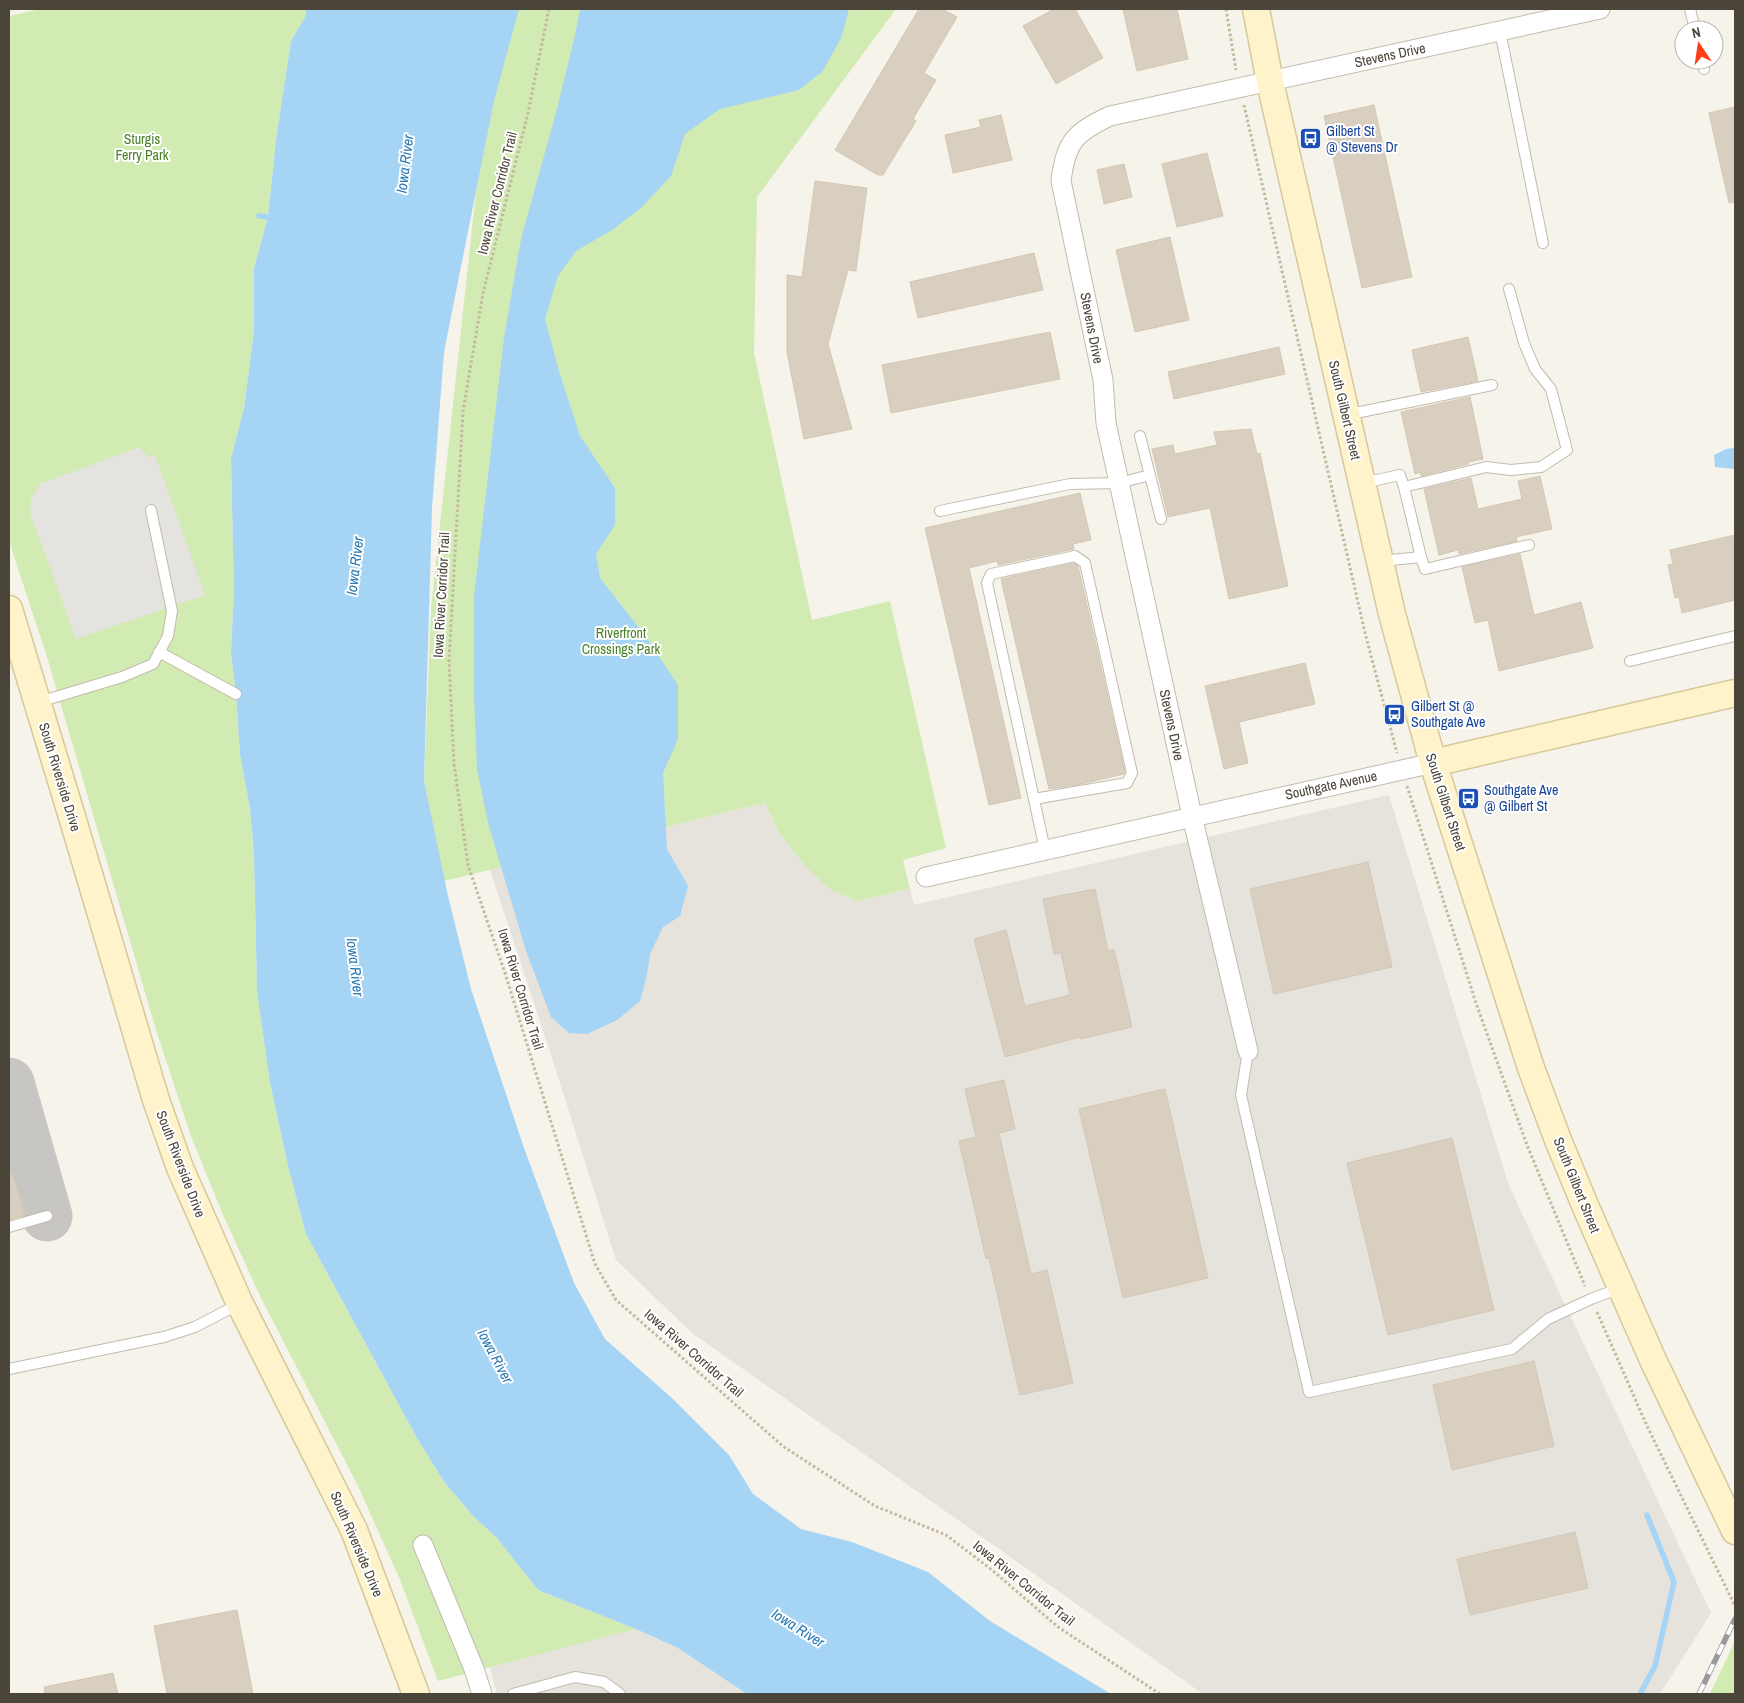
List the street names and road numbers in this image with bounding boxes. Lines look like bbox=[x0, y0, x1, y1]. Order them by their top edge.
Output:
street label: Stevens Drive bbox=[1353, 39, 1427, 71]
street label: Iowa River Corridor Trail bbox=[473, 130, 521, 256]
street label: Stevens Drive bbox=[1076, 291, 1108, 365]
street label: South Gilbert Street bbox=[1325, 359, 1365, 461]
street label: Iowa River Corridor Trail bbox=[429, 532, 453, 658]
street label: Stevens Drive bbox=[1156, 688, 1188, 762]
street label: South Riverside Drive bbox=[35, 720, 85, 834]
street label: South Gilbert Street bbox=[1422, 751, 1470, 853]
street label: Southgate Avenue bbox=[1283, 766, 1379, 804]
street label: Iowa River Corridor Trail bbox=[494, 926, 548, 1052]
street label: South Riverside Drive bbox=[152, 1108, 210, 1220]
street label: South Gilbert Street bbox=[1550, 1135, 1604, 1235]
street label: Iowa River Corridor Trail bbox=[641, 1305, 747, 1401]
street label: South Riverside Drive bbox=[327, 1488, 387, 1600]
street label: Iowa River Corridor Trail bbox=[969, 1536, 1079, 1630]

